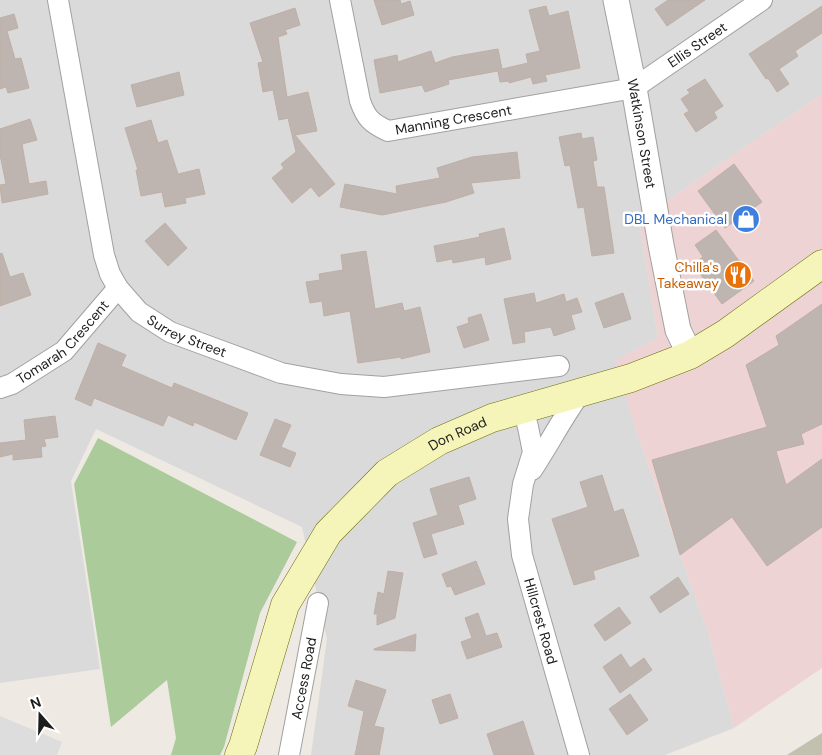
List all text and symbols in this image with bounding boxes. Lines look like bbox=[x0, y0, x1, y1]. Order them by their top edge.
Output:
street label: Ellis Street bbox=[664, 18, 730, 71]
street label: Watkinson Street bbox=[623, 77, 660, 190]
street label: Manning Crescent bbox=[394, 101, 513, 139]
shop icon: DBL Mechanical bbox=[731, 204, 761, 234]
place label: DBL Mechanical bbox=[624, 210, 727, 228]
place label: Chilla's Takeaway bbox=[657, 258, 719, 292]
restaurant icon: Chilla's Takeaway bbox=[723, 260, 753, 290]
street label: Tomarah Crescent bbox=[13, 296, 113, 388]
street label: Surrey Street bbox=[144, 311, 229, 361]
street label: Don Road bbox=[425, 412, 489, 455]
street label: Hillcrest Road bbox=[520, 576, 562, 666]
street label: Access Road bbox=[287, 636, 320, 721]
north arrow bbox=[15, 690, 65, 740]
text: N bbox=[28, 693, 43, 713]

